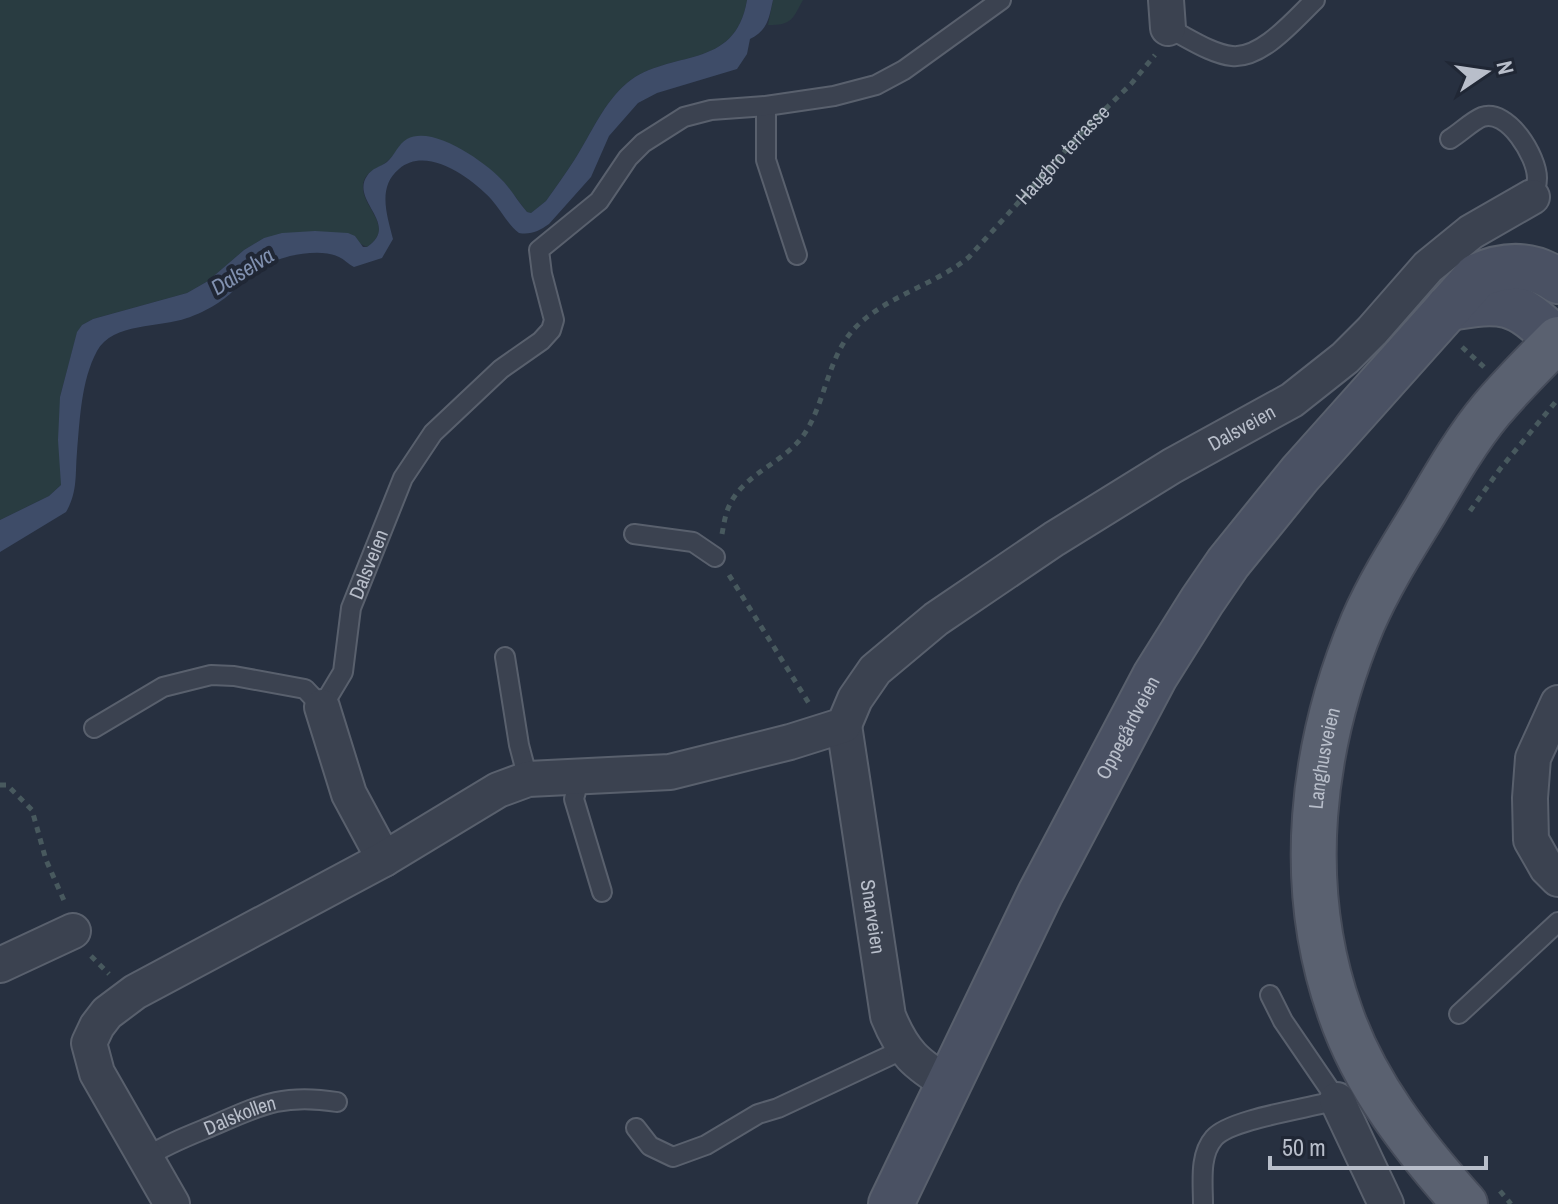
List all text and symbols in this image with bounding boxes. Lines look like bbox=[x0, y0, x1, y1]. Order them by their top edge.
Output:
north arrow bbox=[1446, 32, 1526, 112]
text: N bbox=[1489, 58, 1522, 77]
street label: Haugbro terrasse bbox=[1009, 98, 1115, 210]
water label: Dalselva bbox=[205, 240, 279, 302]
street label: Dalsveien bbox=[1203, 398, 1280, 457]
street label: Dalsveien bbox=[342, 525, 394, 603]
street label: Oppegårdveien bbox=[1089, 671, 1166, 784]
street label: Langhusveien bbox=[1302, 704, 1346, 810]
street label: Snarveien bbox=[855, 878, 892, 956]
street label: Dalskollen bbox=[199, 1089, 278, 1141]
scale bar bbox=[1270, 1120, 1486, 1170]
text: 50 m bbox=[1282, 1131, 1326, 1163]

